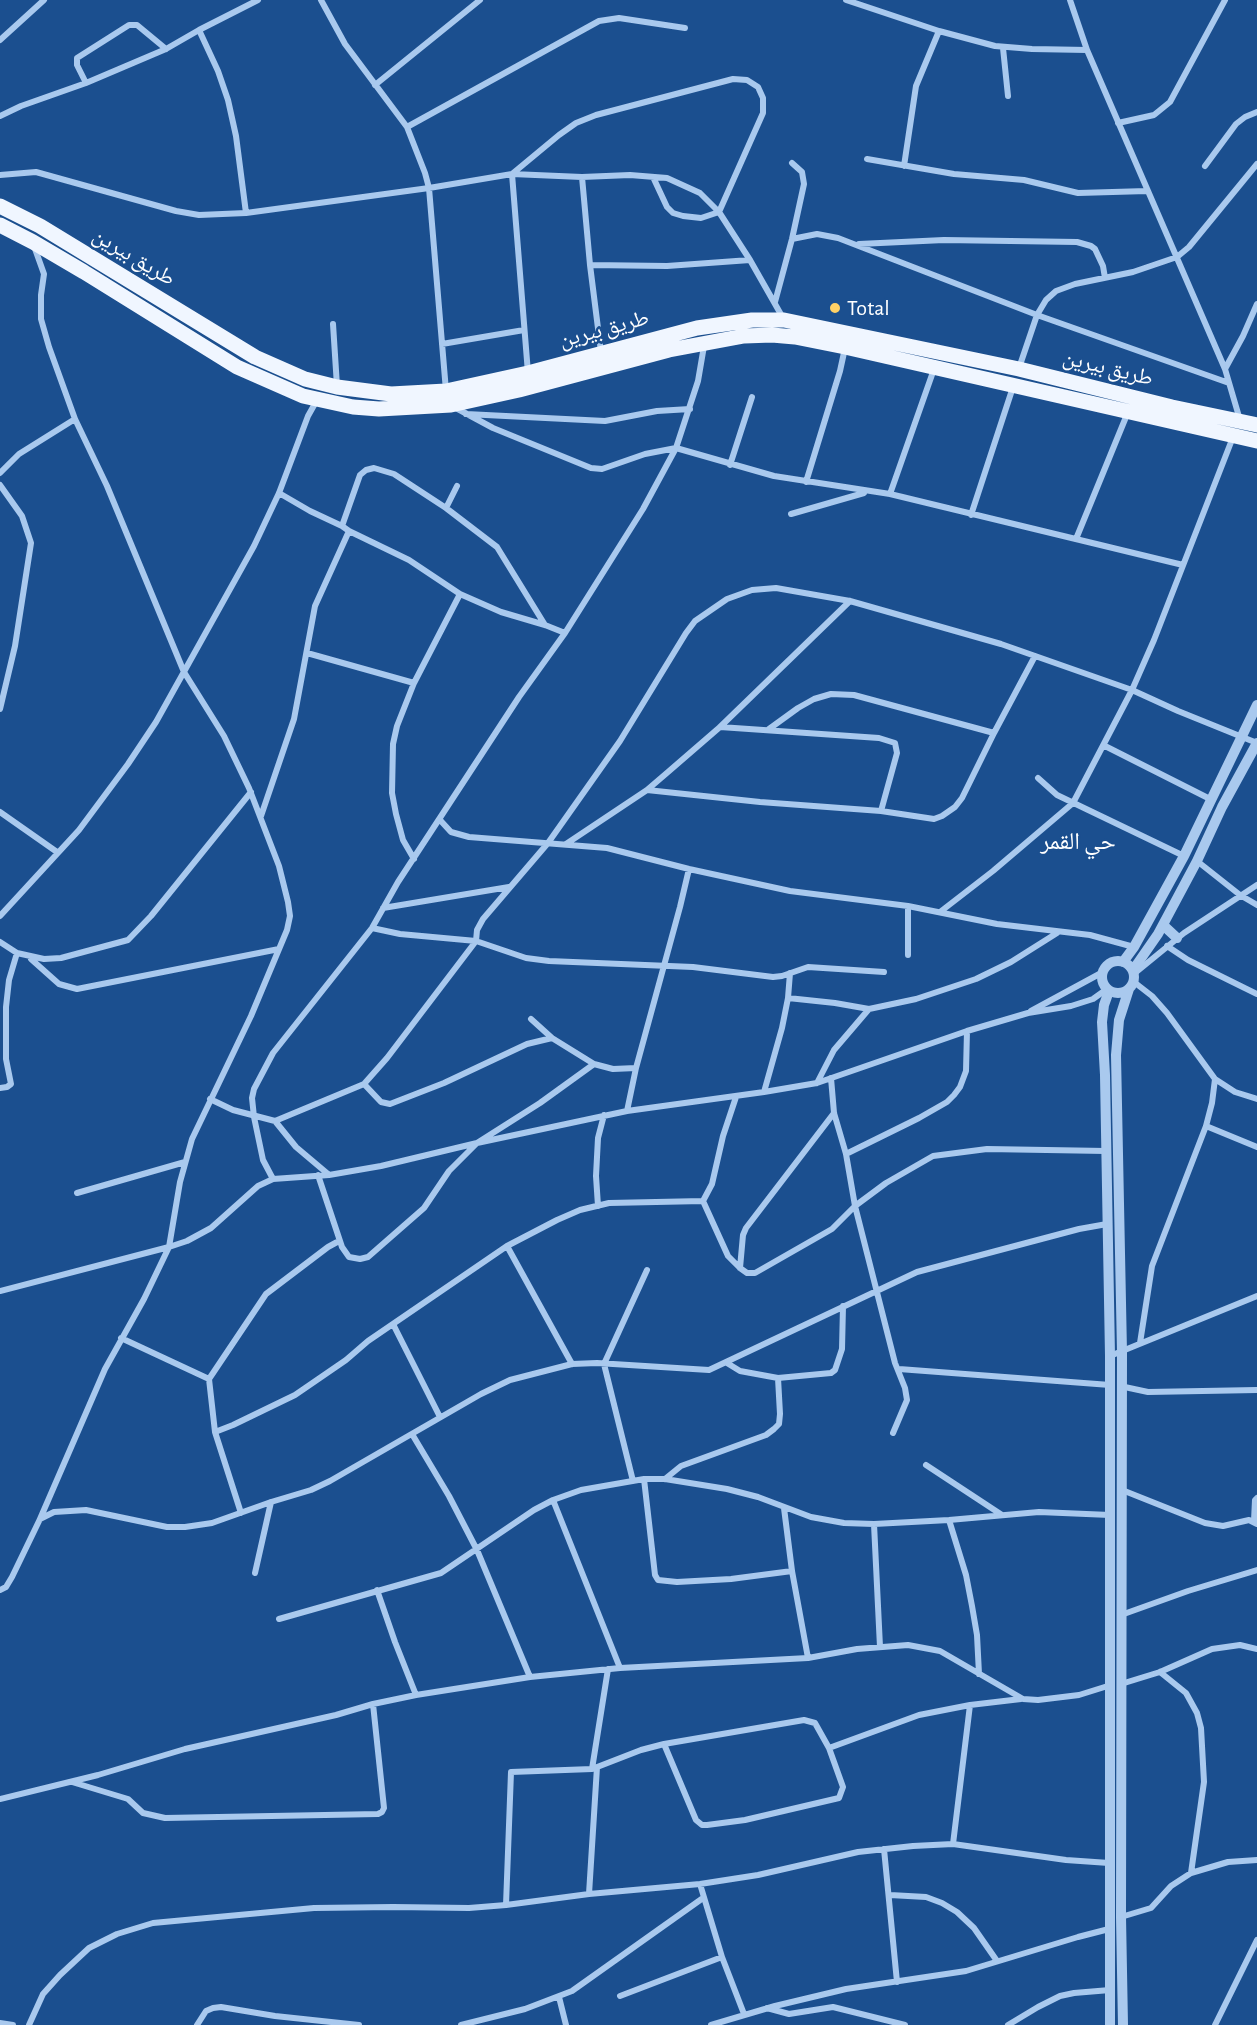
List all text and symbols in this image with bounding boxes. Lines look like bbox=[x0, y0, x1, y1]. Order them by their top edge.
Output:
street label: طريق بيرين bbox=[88, 222, 180, 292]
place label: Total bbox=[847, 295, 890, 321]
marker: Total bbox=[828, 301, 842, 315]
street label: طريق بيرين bbox=[556, 304, 652, 354]
street label: طريق بيرين bbox=[1060, 344, 1156, 392]
district label: حي القمر bbox=[1040, 828, 1116, 856]

